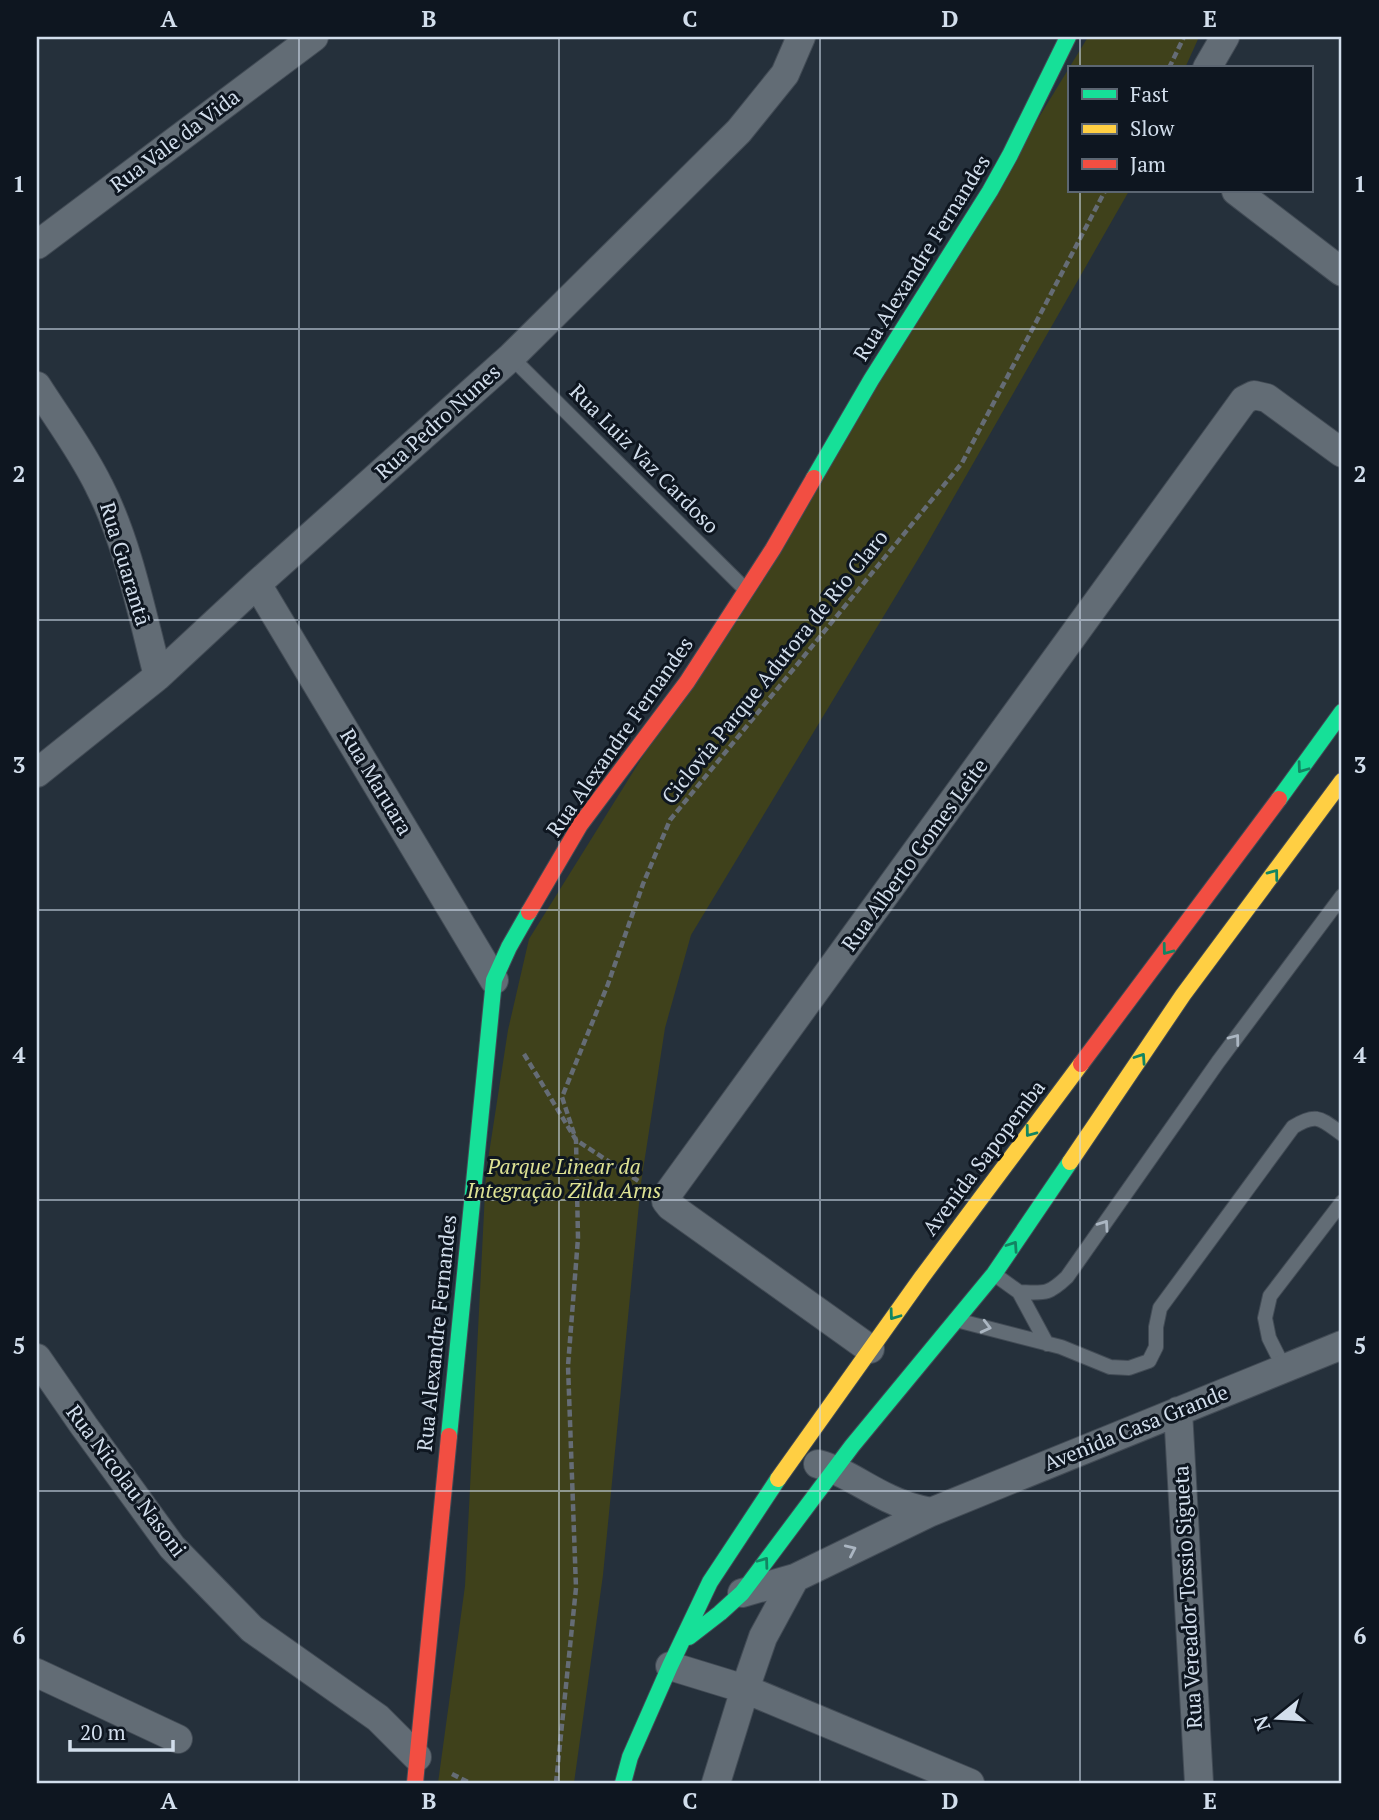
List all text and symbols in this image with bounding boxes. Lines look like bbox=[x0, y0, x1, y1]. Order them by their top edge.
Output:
text: A bbox=[161, 3, 178, 34]
text: B bbox=[422, 3, 437, 34]
text: C bbox=[683, 3, 698, 34]
text: D bbox=[942, 3, 959, 34]
text: E bbox=[1203, 3, 1217, 34]
legend bbox=[1068, 66, 1312, 192]
text: Fast bbox=[1130, 80, 1169, 108]
street label: Rua Vale da Vida bbox=[104, 82, 245, 198]
text: Slow bbox=[1130, 114, 1175, 142]
street label: Rua Alexandre Fernandes bbox=[846, 149, 996, 366]
text: Jam bbox=[1130, 150, 1166, 178]
text: 1 bbox=[13, 168, 26, 199]
text: 1 bbox=[1354, 168, 1367, 199]
street label: Rua Pedro Nunes bbox=[369, 357, 506, 485]
street label: Rua Luiz Vaz Cardoso bbox=[564, 377, 726, 539]
text: 2 bbox=[13, 458, 26, 489]
text: 2 bbox=[1354, 458, 1367, 489]
street label: Rua Guarantã bbox=[94, 499, 158, 629]
street label: Ciclovia Parque Adutora de Rio Claro bbox=[655, 524, 894, 809]
street label: Rua Alexandre Fernandes bbox=[539, 631, 699, 842]
street label: Rua Maruara bbox=[334, 723, 420, 840]
text: 3 bbox=[13, 749, 26, 780]
text: 3 bbox=[1354, 749, 1367, 780]
street label: Rua Alberto Gomes Leite bbox=[835, 752, 994, 956]
one-way arrow bbox=[1298, 760, 1311, 773]
one-way arrow bbox=[1266, 869, 1278, 881]
one-way arrow bbox=[1162, 942, 1175, 955]
one-way arrow bbox=[1226, 1035, 1239, 1047]
text: 4 bbox=[13, 1039, 26, 1070]
text: 4 bbox=[1354, 1039, 1367, 1070]
one-way arrow bbox=[1133, 1053, 1145, 1066]
street label: Avenida Sapopemba bbox=[916, 1074, 1051, 1241]
one-way arrow bbox=[1026, 1124, 1038, 1137]
park label: Parque Linear da Integração Zilda Arns bbox=[466, 1152, 662, 1204]
street label: Rua Alexandre Fernandes bbox=[410, 1213, 462, 1453]
one-way arrow bbox=[1096, 1220, 1108, 1233]
one-way arrow bbox=[1005, 1241, 1017, 1254]
one-way arrow bbox=[890, 1307, 903, 1320]
one-way arrow bbox=[979, 1319, 991, 1333]
text: 5 bbox=[13, 1330, 26, 1361]
text: 5 bbox=[1354, 1330, 1367, 1361]
street label: Avenida Casa Grande bbox=[1039, 1377, 1232, 1477]
street label: Rua Nicolau Nasoni bbox=[60, 1399, 193, 1562]
street label: Rua Vereador Tossio Sigueta bbox=[1166, 1464, 1208, 1729]
one-way arrow bbox=[843, 1544, 856, 1558]
one-way arrow bbox=[756, 1557, 769, 1570]
text: 6 bbox=[13, 1620, 26, 1651]
text: 6 bbox=[1354, 1620, 1367, 1651]
north arrow bbox=[1242, 1684, 1312, 1754]
scale bar bbox=[70, 1708, 173, 1752]
text: N bbox=[1247, 1712, 1275, 1734]
text: 20 m bbox=[80, 1718, 126, 1746]
text: A bbox=[161, 1785, 178, 1816]
text: B bbox=[422, 1785, 437, 1816]
text: C bbox=[683, 1785, 698, 1816]
text: D bbox=[942, 1785, 959, 1816]
text: E bbox=[1203, 1785, 1217, 1816]

